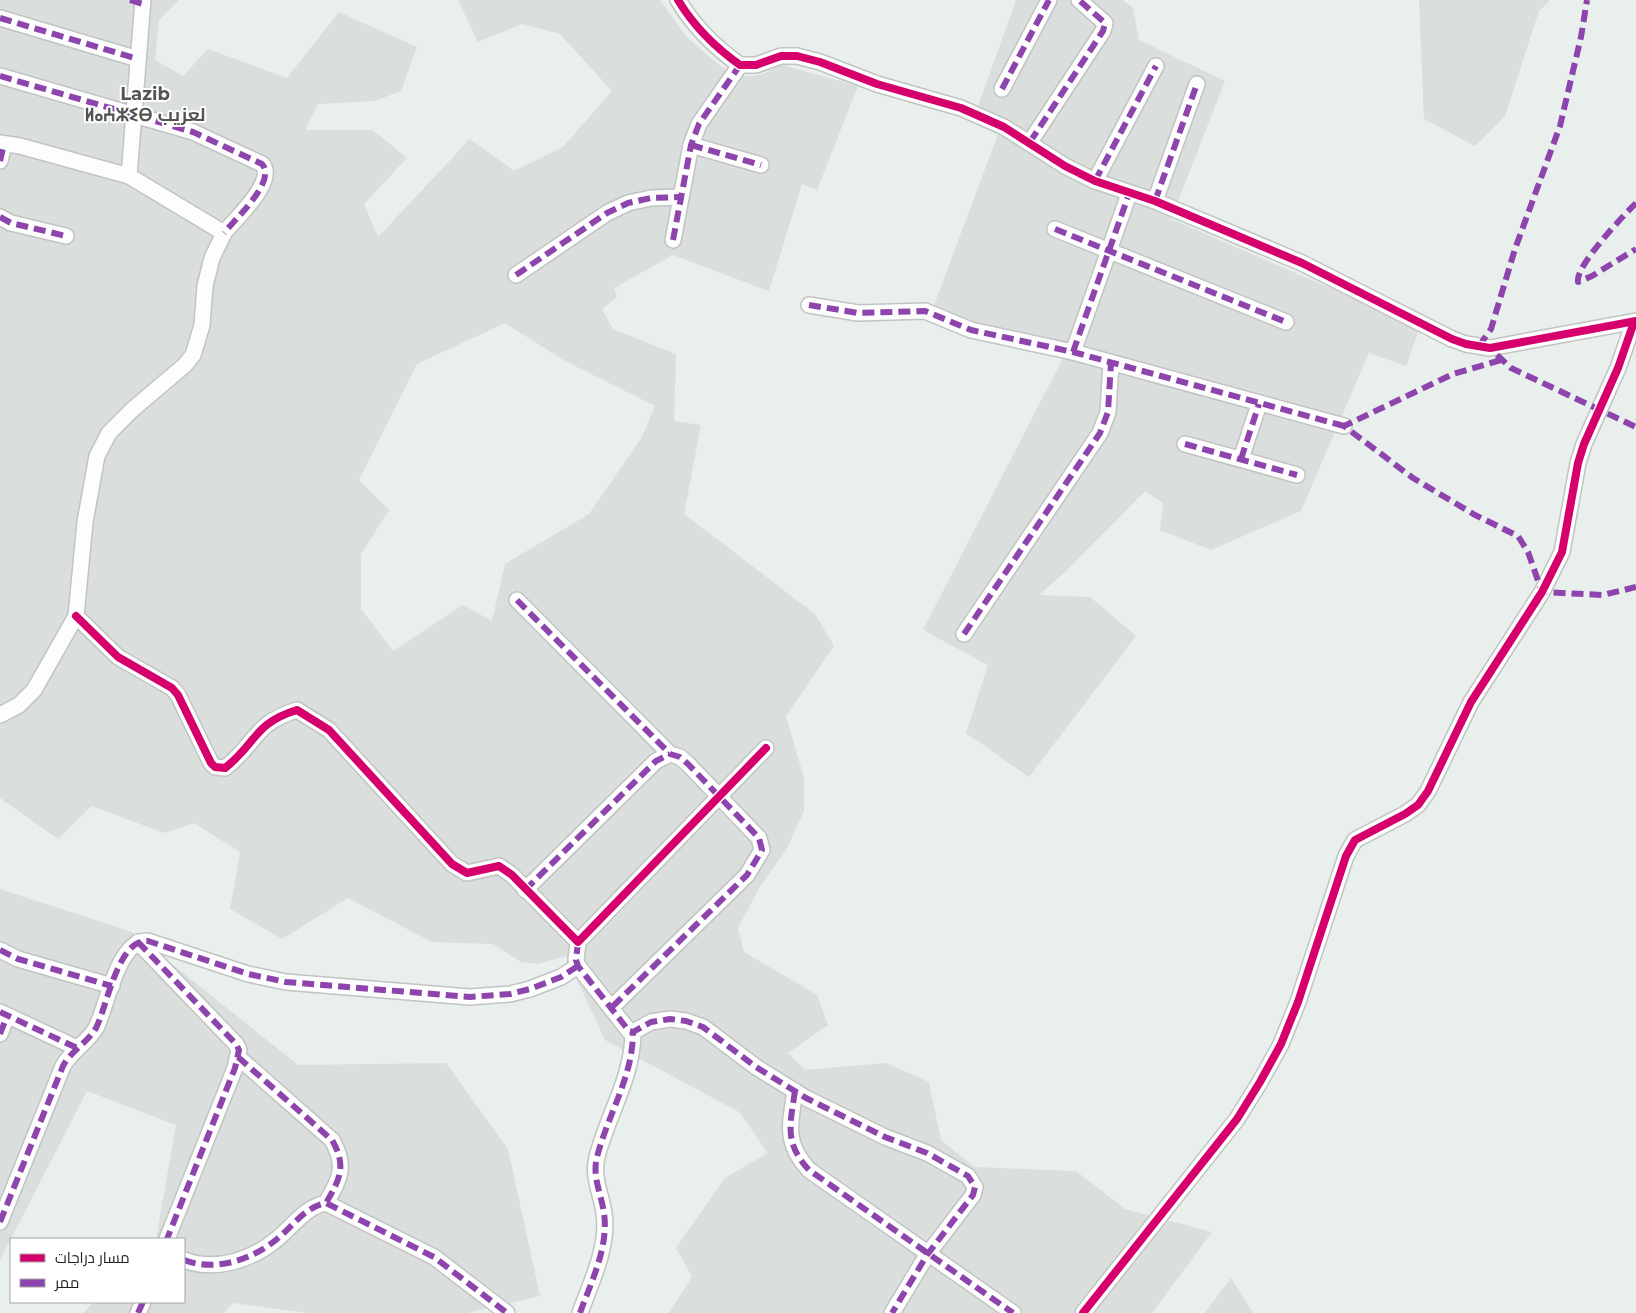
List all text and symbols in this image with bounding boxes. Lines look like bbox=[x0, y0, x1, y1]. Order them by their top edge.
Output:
district label: Lazib ⵍⴰⵄⵣⵉⴱ لعزيب bbox=[84, 83, 206, 126]
legend bbox=[10, 1238, 185, 1303]
text: مسار دراجات bbox=[55, 1248, 130, 1267]
text: ممر bbox=[54, 1273, 79, 1292]

